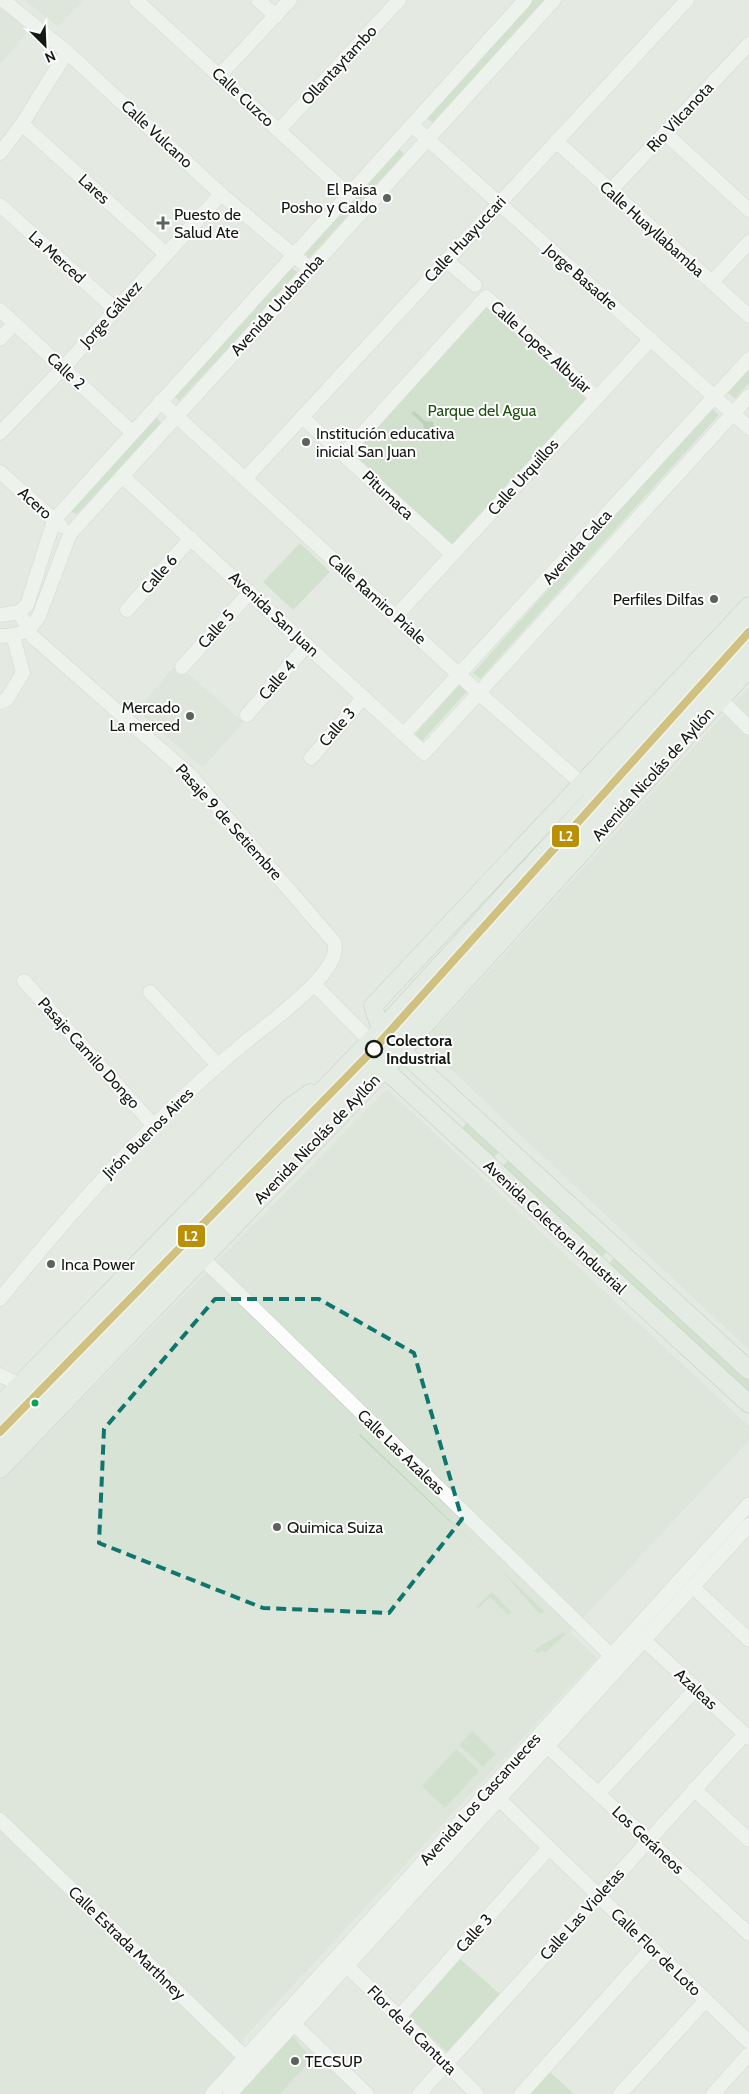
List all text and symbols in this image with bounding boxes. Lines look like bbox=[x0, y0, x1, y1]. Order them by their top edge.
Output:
north arrow bbox=[20, 20, 70, 70]
street label: Ollantaytambo bbox=[297, 21, 381, 109]
text: N bbox=[42, 47, 58, 67]
street label: Calle Cuzco bbox=[208, 63, 278, 131]
street label: Rio Vilcanota bbox=[643, 78, 717, 156]
street label: Calle Vulcano bbox=[117, 96, 197, 172]
street label: Lares bbox=[74, 170, 114, 208]
street label: Calle Huayllabamba bbox=[596, 177, 708, 281]
place label: El Paisa Posho y Caldo bbox=[281, 180, 377, 217]
marker: El Paisa Posho y Caldo bbox=[381, 192, 393, 204]
street label: Calle Huayuccari bbox=[420, 192, 510, 286]
place label: Puesto de Salud Ate bbox=[174, 205, 241, 242]
marker: Puesto de Salud Ate bbox=[156, 216, 170, 230]
street label: La Merced bbox=[25, 227, 89, 287]
street label: Jorge Basadre bbox=[540, 239, 622, 314]
street label: Avenida Urubamba bbox=[227, 250, 328, 360]
street label: Jorge Gálvez bbox=[76, 276, 146, 352]
street label: Calle Lopez Albujar bbox=[487, 297, 596, 398]
street label: Calle 2 bbox=[43, 349, 89, 393]
park label: Parque del Agua bbox=[428, 401, 537, 420]
place label: Institución educativa inicial San Juan bbox=[316, 424, 455, 461]
street label: Calle Urquillos bbox=[484, 434, 563, 519]
marker: Institución educativa inicial San Juan bbox=[300, 436, 312, 448]
street label: Pitumaca bbox=[359, 467, 418, 524]
street label: Acero bbox=[14, 483, 56, 523]
street label: Avenida Calca bbox=[539, 506, 616, 588]
street label: Calle 6 bbox=[137, 550, 181, 598]
street label: Calle Ramiro Priale bbox=[324, 550, 430, 648]
street label: Avenida San Juan bbox=[225, 567, 323, 661]
place label: Perfiles Dilfas bbox=[613, 590, 704, 609]
marker: Perfiles Dilfas bbox=[708, 593, 720, 605]
street label: Calle 5 bbox=[194, 606, 238, 652]
street label: Calle 4 bbox=[255, 656, 299, 704]
place label: Mercado La merced bbox=[109, 698, 180, 735]
street label: Avenida Nicolás de Ayllón bbox=[588, 703, 718, 845]
street label: Calle 3 bbox=[315, 704, 359, 750]
marker: Mercado La merced bbox=[184, 710, 196, 722]
street label: Pasaje 9 de Setiembre bbox=[172, 760, 286, 884]
line badge: L2 bbox=[551, 824, 580, 848]
text: L2 bbox=[559, 827, 573, 845]
street label: Pasaje Camilo Dongo bbox=[34, 993, 144, 1113]
place label: Colectora Industrial bbox=[386, 1031, 452, 1068]
marker: Colectora Industrial bbox=[365, 1040, 383, 1058]
street label: Avenida Nicolás de Ayllón bbox=[250, 1070, 384, 1208]
street label: Jirón Buenos Aires bbox=[98, 1083, 198, 1183]
street label: Avenida Colectora Industrial bbox=[480, 1156, 630, 1298]
line badge: L2 bbox=[177, 1224, 206, 1248]
text: L2 bbox=[184, 1227, 198, 1245]
place label: Inca Power bbox=[61, 1255, 136, 1274]
marker: Inca Power bbox=[45, 1258, 57, 1270]
unlabelled marker bbox=[30, 1398, 40, 1408]
street label: Calle Las Azaleas bbox=[353, 1406, 449, 1499]
place label: Quimica Suiza bbox=[287, 1518, 384, 1537]
marker: Quimica Suiza bbox=[271, 1521, 283, 1533]
street label: Azaleas bbox=[671, 1665, 721, 1714]
street label: Avenida Los Cascanueces bbox=[416, 1729, 545, 1869]
street label: Los Geráneos bbox=[608, 1802, 688, 1878]
street label: Calle Las Violetas bbox=[536, 1864, 628, 1964]
street label: Calle Estrada Marthney bbox=[65, 1882, 189, 2004]
street label: Calle Flor de Loto bbox=[607, 1904, 705, 2000]
street label: Calle 3 bbox=[452, 1910, 496, 1956]
street label: Flor de la Cantuta bbox=[363, 1981, 461, 2079]
place label: TECSUP bbox=[305, 2052, 362, 2071]
marker: TECSUP bbox=[289, 2055, 301, 2067]

